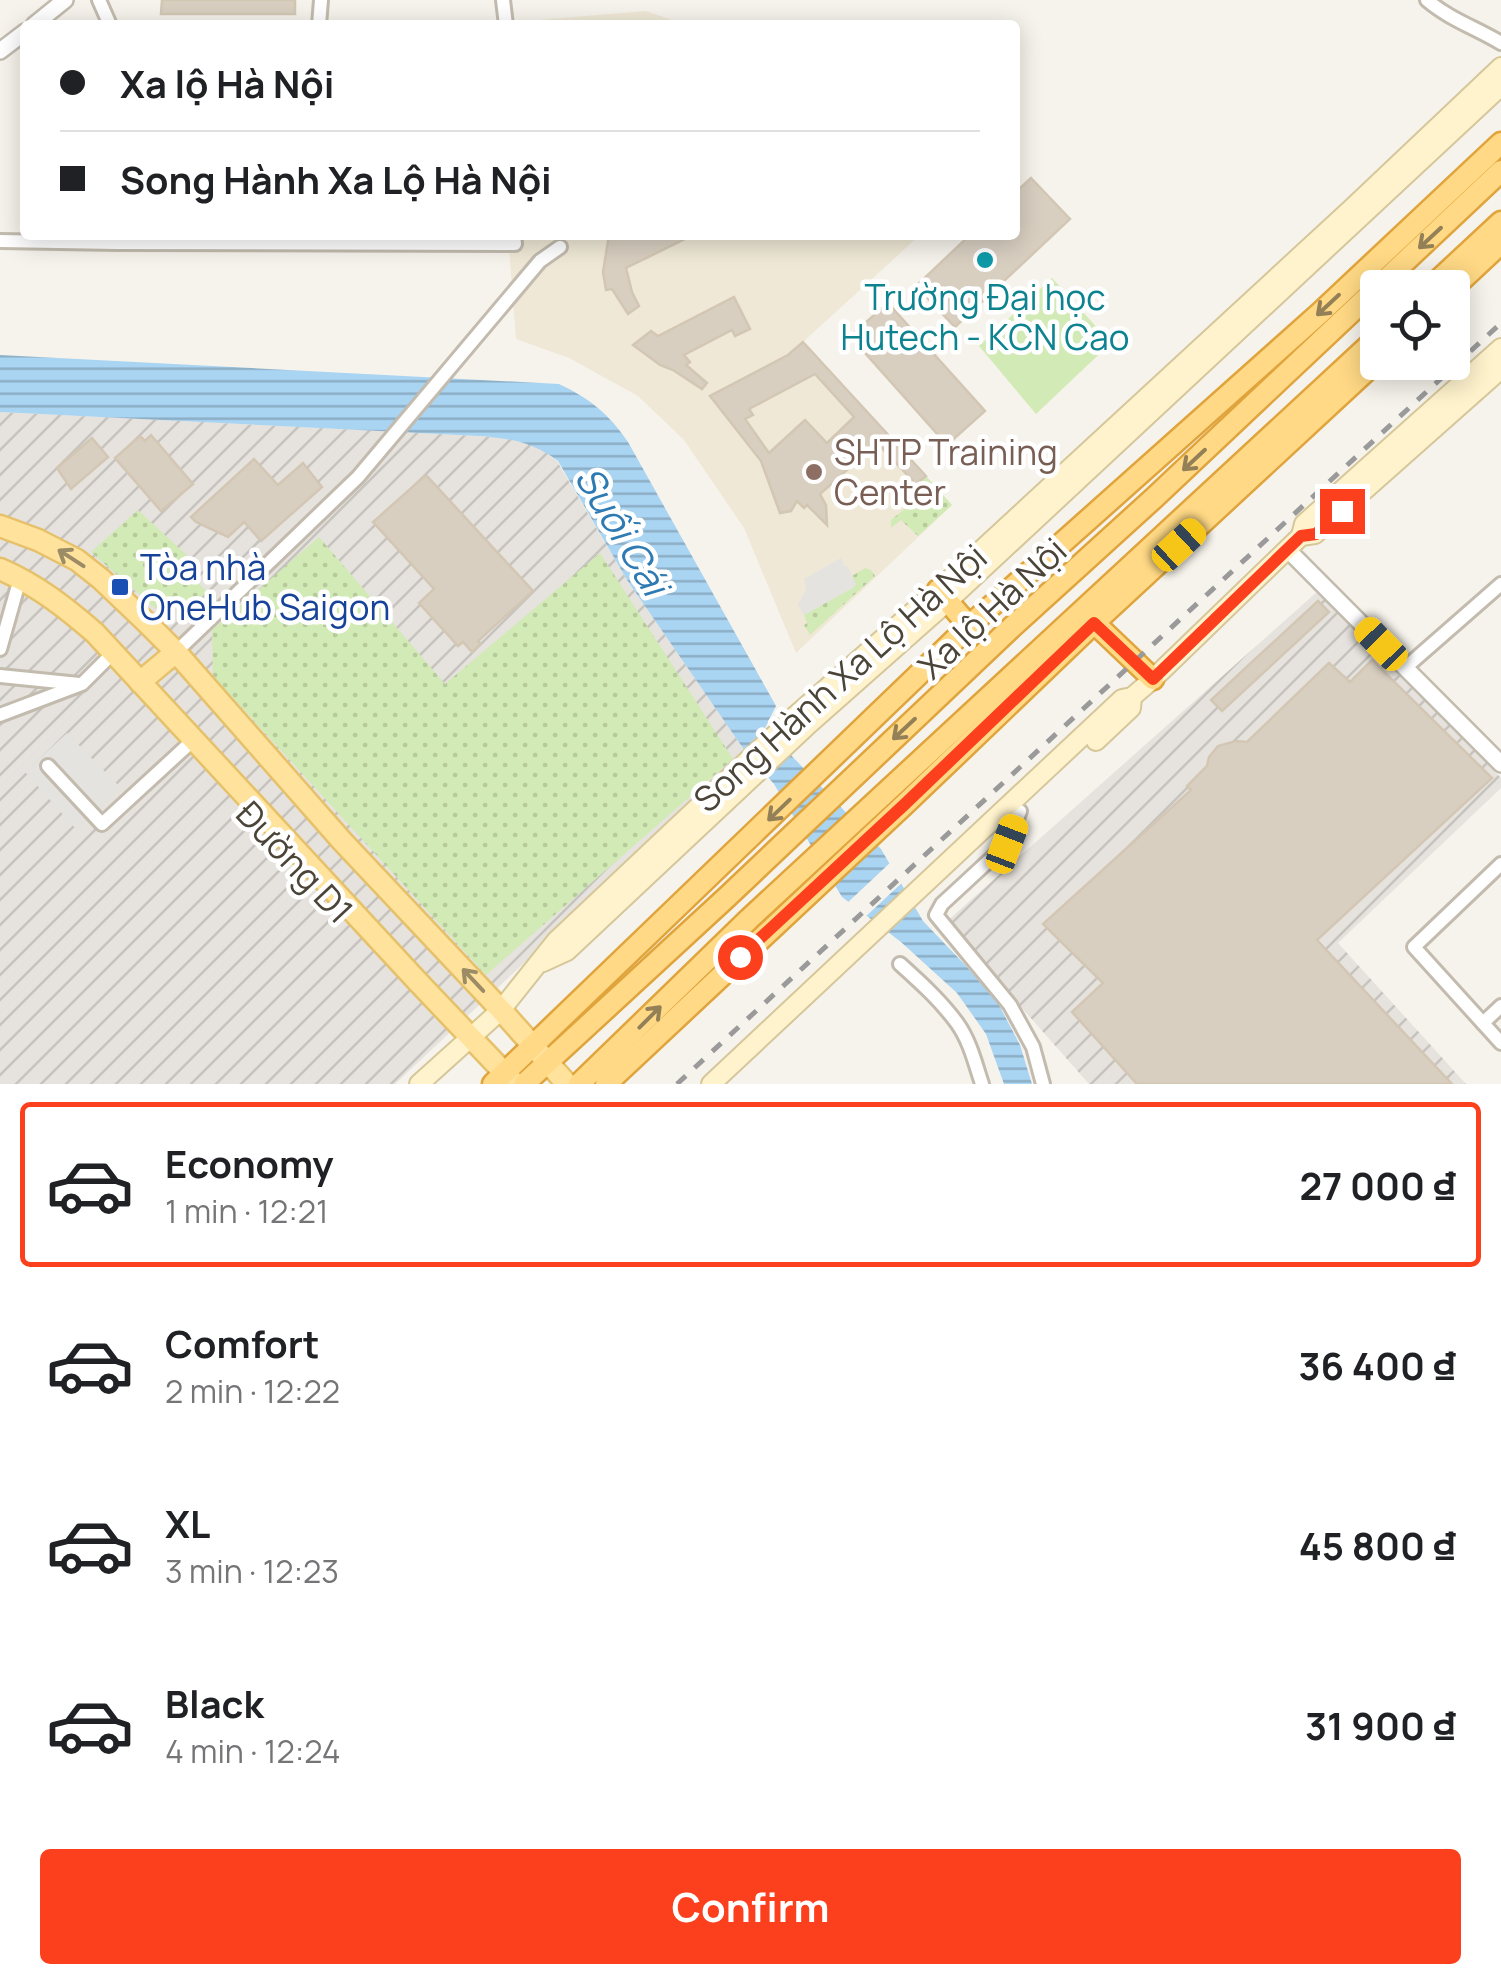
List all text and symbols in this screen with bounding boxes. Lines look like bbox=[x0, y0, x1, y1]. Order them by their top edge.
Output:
text: Xa lộ Hà Nội bbox=[120, 57, 334, 109]
text: Song Hành Xa Lộ Hà Nội bbox=[120, 153, 552, 205]
one-way arrow bbox=[1418, 226, 1443, 249]
marker: Trường Đại học Hutech - KCN Cao bbox=[974, 249, 996, 271]
map controls bbox=[1360, 270, 1470, 380]
button: locate bbox=[1360, 270, 1470, 380]
place label: Trường Đại học Hutech - KCN Cao bbox=[841, 273, 1130, 361]
one-way arrow bbox=[1316, 293, 1341, 316]
place label: SHTP Training Center bbox=[834, 428, 1058, 516]
one-way arrow bbox=[1182, 448, 1206, 472]
water label: Suối Cái bbox=[564, 456, 684, 608]
marker: SHTP Training Center bbox=[803, 461, 825, 483]
route end bbox=[1320, 489, 1365, 534]
car bbox=[1147, 514, 1211, 576]
street label: Xa lộ Hà Nội bbox=[907, 527, 1077, 689]
street label: Song Hành Xa Lộ Hà Nội bbox=[683, 533, 997, 823]
place label: Tòa nhà OneHub Saigon bbox=[140, 543, 390, 631]
one-way arrow bbox=[58, 548, 86, 569]
marker: Tòa nhà OneHub Saigon bbox=[109, 576, 131, 598]
car bbox=[1349, 612, 1413, 676]
one-way arrow bbox=[892, 717, 916, 741]
street label: Đường D1 bbox=[226, 790, 364, 934]
one-way arrow bbox=[768, 798, 792, 822]
car bbox=[982, 811, 1032, 877]
route start bbox=[718, 935, 763, 980]
one-way arrow bbox=[462, 968, 485, 993]
one-way arrow bbox=[638, 1005, 662, 1029]
text: Economy bbox=[165, 1137, 334, 1189]
icon: car bbox=[45, 1140, 135, 1230]
text: 27 000 ₫ bbox=[1299, 1159, 1456, 1211]
text: 1 min · 12:21 bbox=[165, 1189, 329, 1233]
text: Comfort bbox=[165, 1317, 319, 1369]
icon: car bbox=[45, 1320, 135, 1410]
text: 36 400 ₫ bbox=[1299, 1339, 1456, 1391]
text: 2 min · 12:22 bbox=[165, 1369, 340, 1413]
text: XL bbox=[165, 1497, 210, 1549]
icon: car bbox=[45, 1500, 135, 1590]
text: 45 800 ₫ bbox=[1299, 1519, 1456, 1571]
text: 3 min · 12:23 bbox=[165, 1549, 339, 1593]
text: Black bbox=[165, 1677, 264, 1729]
icon: car bbox=[45, 1680, 135, 1770]
text: 31 900 ₫ bbox=[1305, 1699, 1456, 1751]
text: 4 min · 12:24 bbox=[165, 1729, 341, 1773]
button: Confirm bbox=[40, 1849, 1461, 1964]

